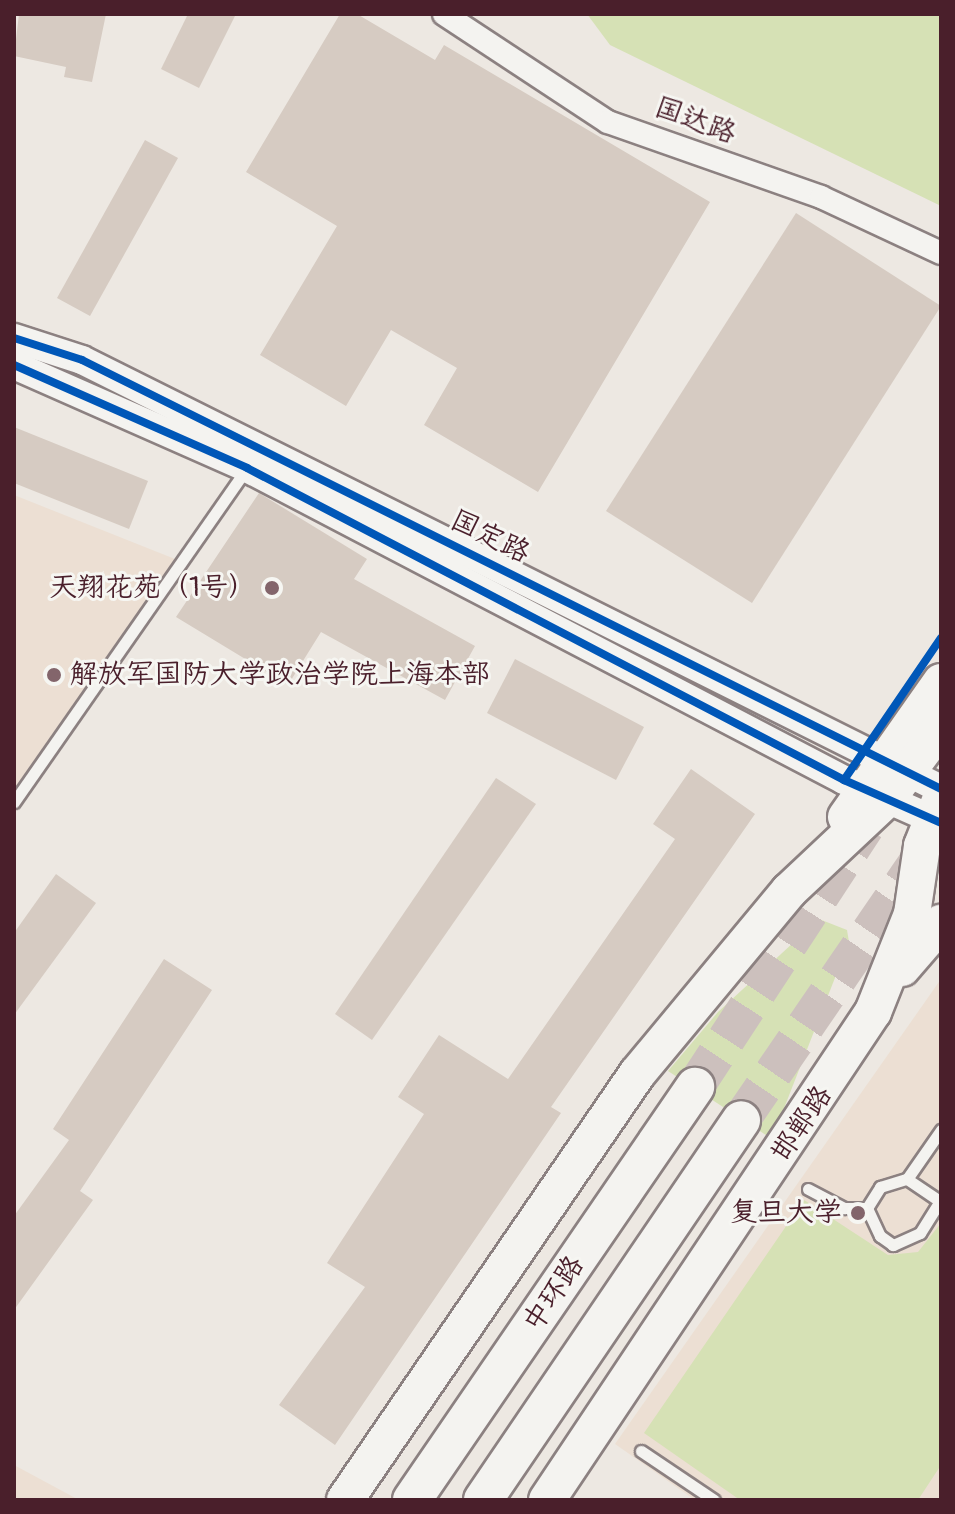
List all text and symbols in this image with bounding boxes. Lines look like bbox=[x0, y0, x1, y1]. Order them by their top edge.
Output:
street label: 国达路 bbox=[650, 91, 740, 151]
street label: 国定路 bbox=[445, 503, 535, 571]
place label: 天翔花苑（1号） bbox=[49, 571, 256, 605]
marker: 天翔花苑（1号） bbox=[263, 579, 281, 597]
place label: 解放军国防大学政治学院上海本部 bbox=[70, 658, 490, 692]
marker: 解放军国防大学政治学院上海本部 bbox=[45, 666, 63, 684]
street label: 邯郸路 bbox=[765, 1080, 839, 1168]
place label: 复旦大学 bbox=[730, 1196, 842, 1230]
marker: 复旦大学 bbox=[849, 1204, 867, 1222]
street label: 中环路 bbox=[517, 1250, 591, 1338]

